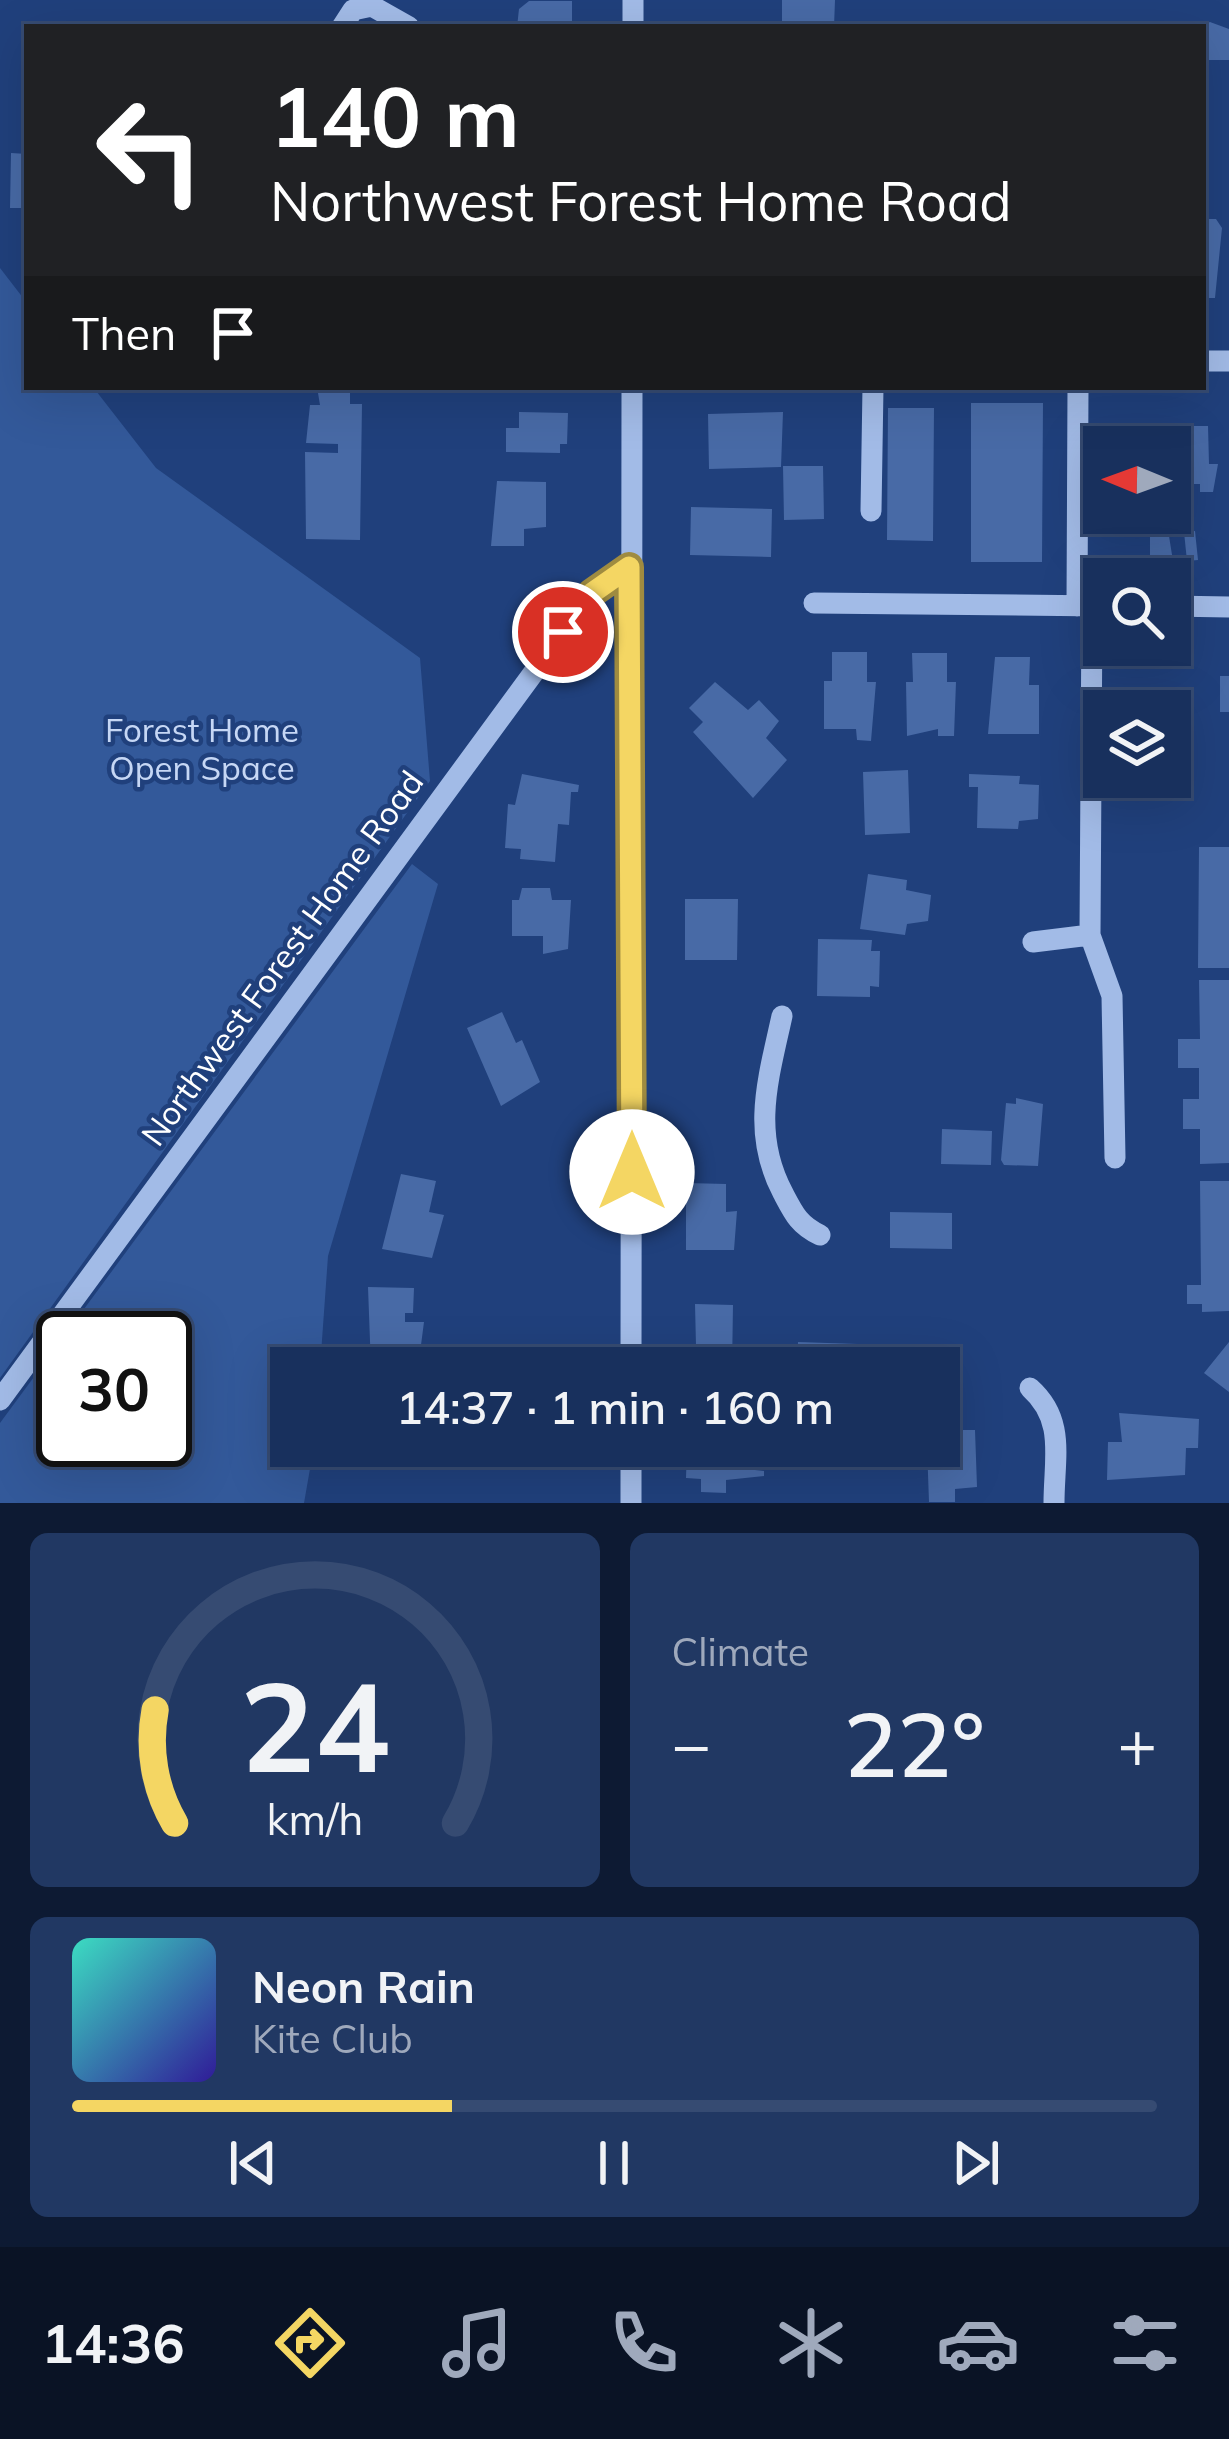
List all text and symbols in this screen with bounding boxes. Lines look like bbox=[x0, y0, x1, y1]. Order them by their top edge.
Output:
text: 140 m bbox=[270, 63, 520, 168]
icon: left bbox=[72, 72, 228, 228]
text: Northwest Forest Home Road bbox=[270, 167, 1012, 235]
icon: arrive bbox=[200, 300, 266, 366]
text: Then bbox=[72, 305, 176, 361]
north arrow bbox=[1083, 426, 1191, 534]
map controls bbox=[1083, 426, 1191, 798]
button: search bbox=[1083, 558, 1191, 666]
pin bbox=[512, 581, 614, 683]
icon: arrive bbox=[530, 599, 596, 665]
button: layers bbox=[1083, 690, 1191, 798]
park label: Forest Home Open Space bbox=[105, 709, 299, 788]
street label: Northwest Forest Home Road bbox=[132, 762, 431, 1153]
position arrow bbox=[569, 1109, 695, 1235]
speed limit sign: 30 bbox=[36, 1311, 192, 1467]
text: 14:37 · 1 min · 160 m bbox=[396, 1379, 834, 1435]
text: Climate bbox=[672, 1627, 809, 1676]
text: 24 bbox=[240, 1647, 390, 1803]
text: 22° bbox=[843, 1687, 985, 1800]
text: − bbox=[672, 1702, 711, 1785]
text: + bbox=[1117, 1702, 1157, 1785]
text: km/h bbox=[266, 1792, 363, 1846]
text: Neon Rain bbox=[252, 1958, 475, 2014]
text: Kite Club bbox=[252, 2014, 413, 2063]
icon: previous bbox=[220, 2130, 286, 2196]
icon: pause bbox=[581, 2130, 647, 2196]
icon: next bbox=[943, 2130, 1009, 2196]
icon: directions bbox=[268, 2301, 352, 2385]
icon: music bbox=[435, 2301, 519, 2385]
icon: phone bbox=[602, 2301, 686, 2385]
icon: climate bbox=[769, 2301, 853, 2385]
icon: car bbox=[936, 2301, 1020, 2385]
icon: filters bbox=[1103, 2301, 1187, 2385]
text: 14:36 bbox=[42, 2309, 185, 2377]

